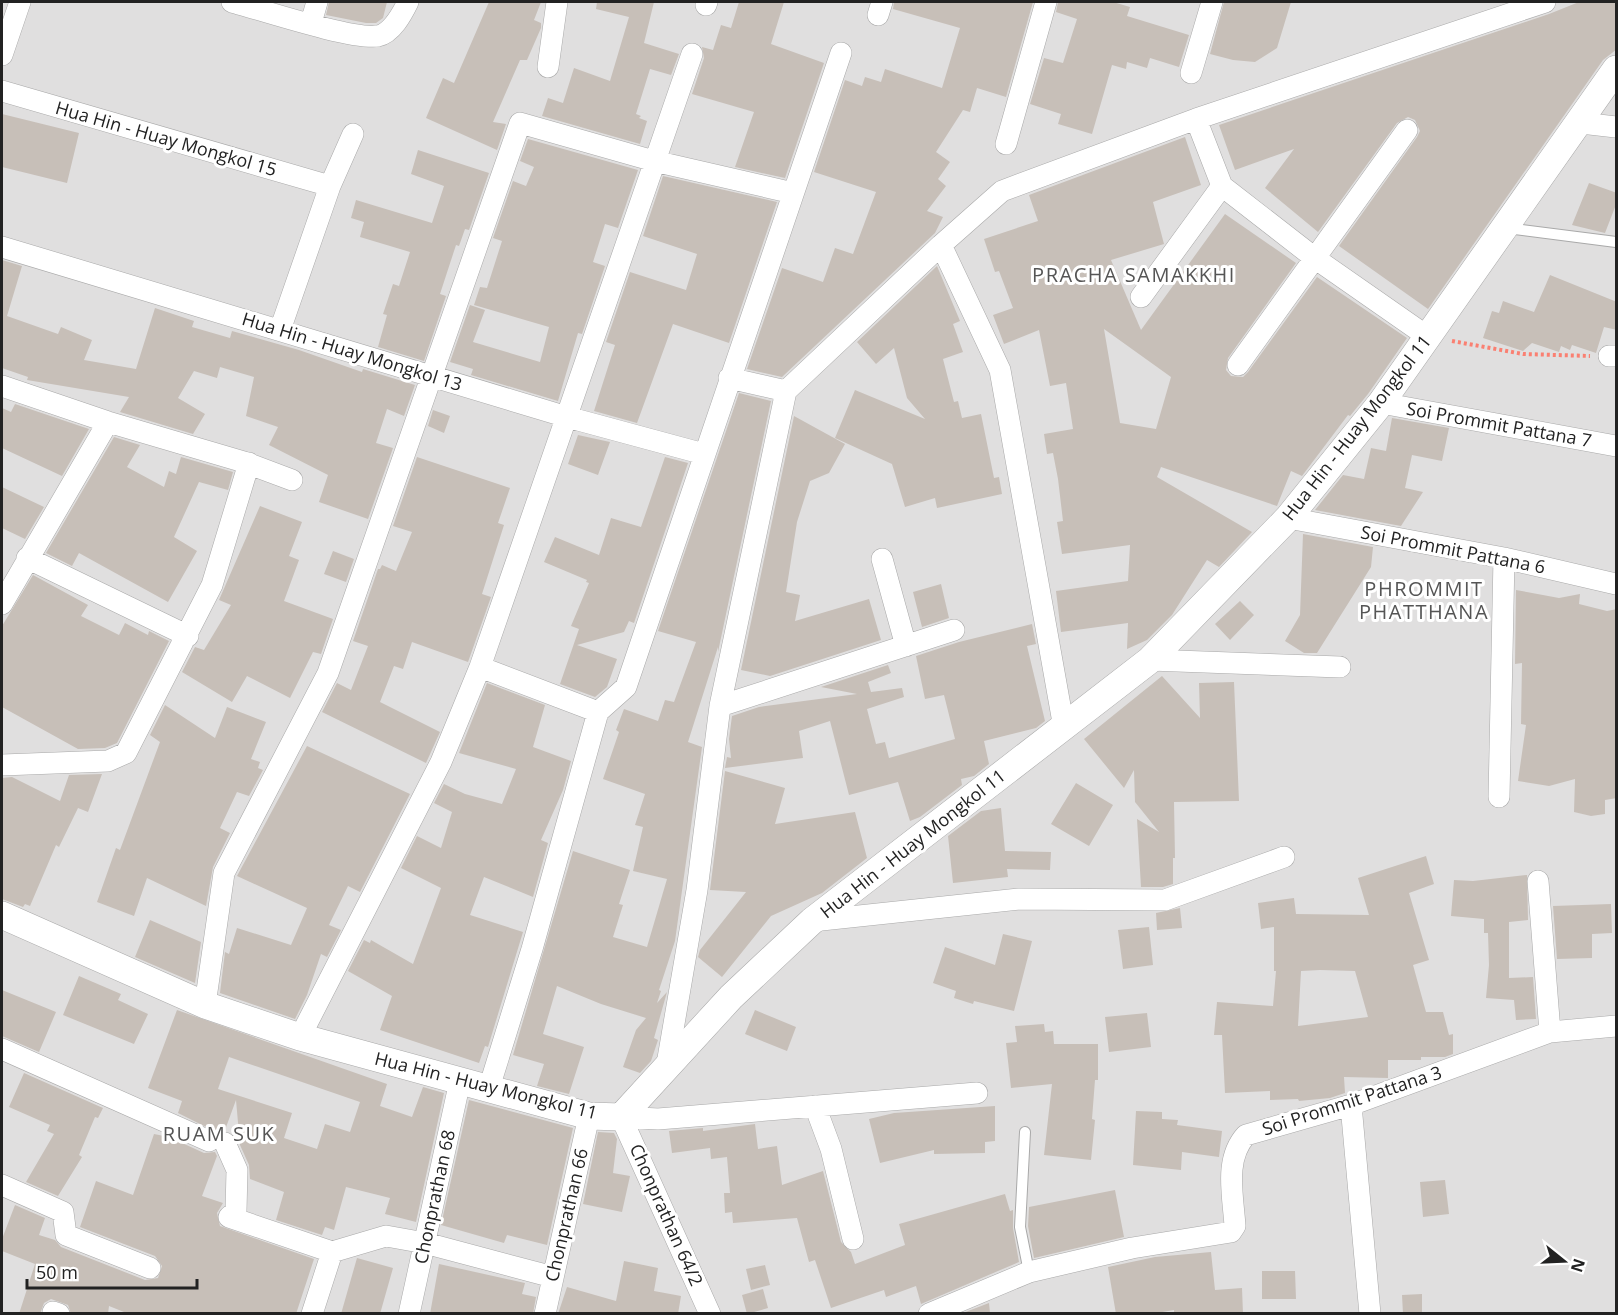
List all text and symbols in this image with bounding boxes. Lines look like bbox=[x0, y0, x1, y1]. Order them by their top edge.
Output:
street label: Hua Hin - Huay Mongkol 15 bbox=[53, 95, 280, 181]
district label: PRACHA SAMAKKHI bbox=[1032, 261, 1236, 288]
street label: Hua Hin - Huay Mongkol 13 bbox=[239, 306, 465, 396]
street label: Hua Hin - Huay Mongkol 11 bbox=[1276, 330, 1436, 525]
street label: Soi Prommit Pattana 7 bbox=[1405, 396, 1594, 452]
street label: Soi Prommit Pattana 6 bbox=[1359, 519, 1548, 579]
district label: PHROMMIT PHATTHANA bbox=[1359, 575, 1489, 625]
street label: Hua Hin - Huay Mongkol 11 bbox=[815, 763, 1010, 923]
street label: Hua Hin - Huay Mongkol 11 bbox=[372, 1046, 600, 1124]
street label: Soi Prommit Pattana 3 bbox=[1259, 1060, 1445, 1140]
district label: RUAM SUK bbox=[163, 1120, 275, 1147]
street label: Chonprathan 68 bbox=[408, 1128, 460, 1266]
street label: Chonprathan 64/2 bbox=[625, 1140, 709, 1289]
street label: Chonprathan 66 bbox=[539, 1146, 593, 1284]
north arrow bbox=[1534, 1231, 1594, 1291]
scale bar bbox=[27, 1252, 196, 1290]
text: N bbox=[1566, 1256, 1591, 1275]
text: 50 m bbox=[36, 1260, 78, 1284]

